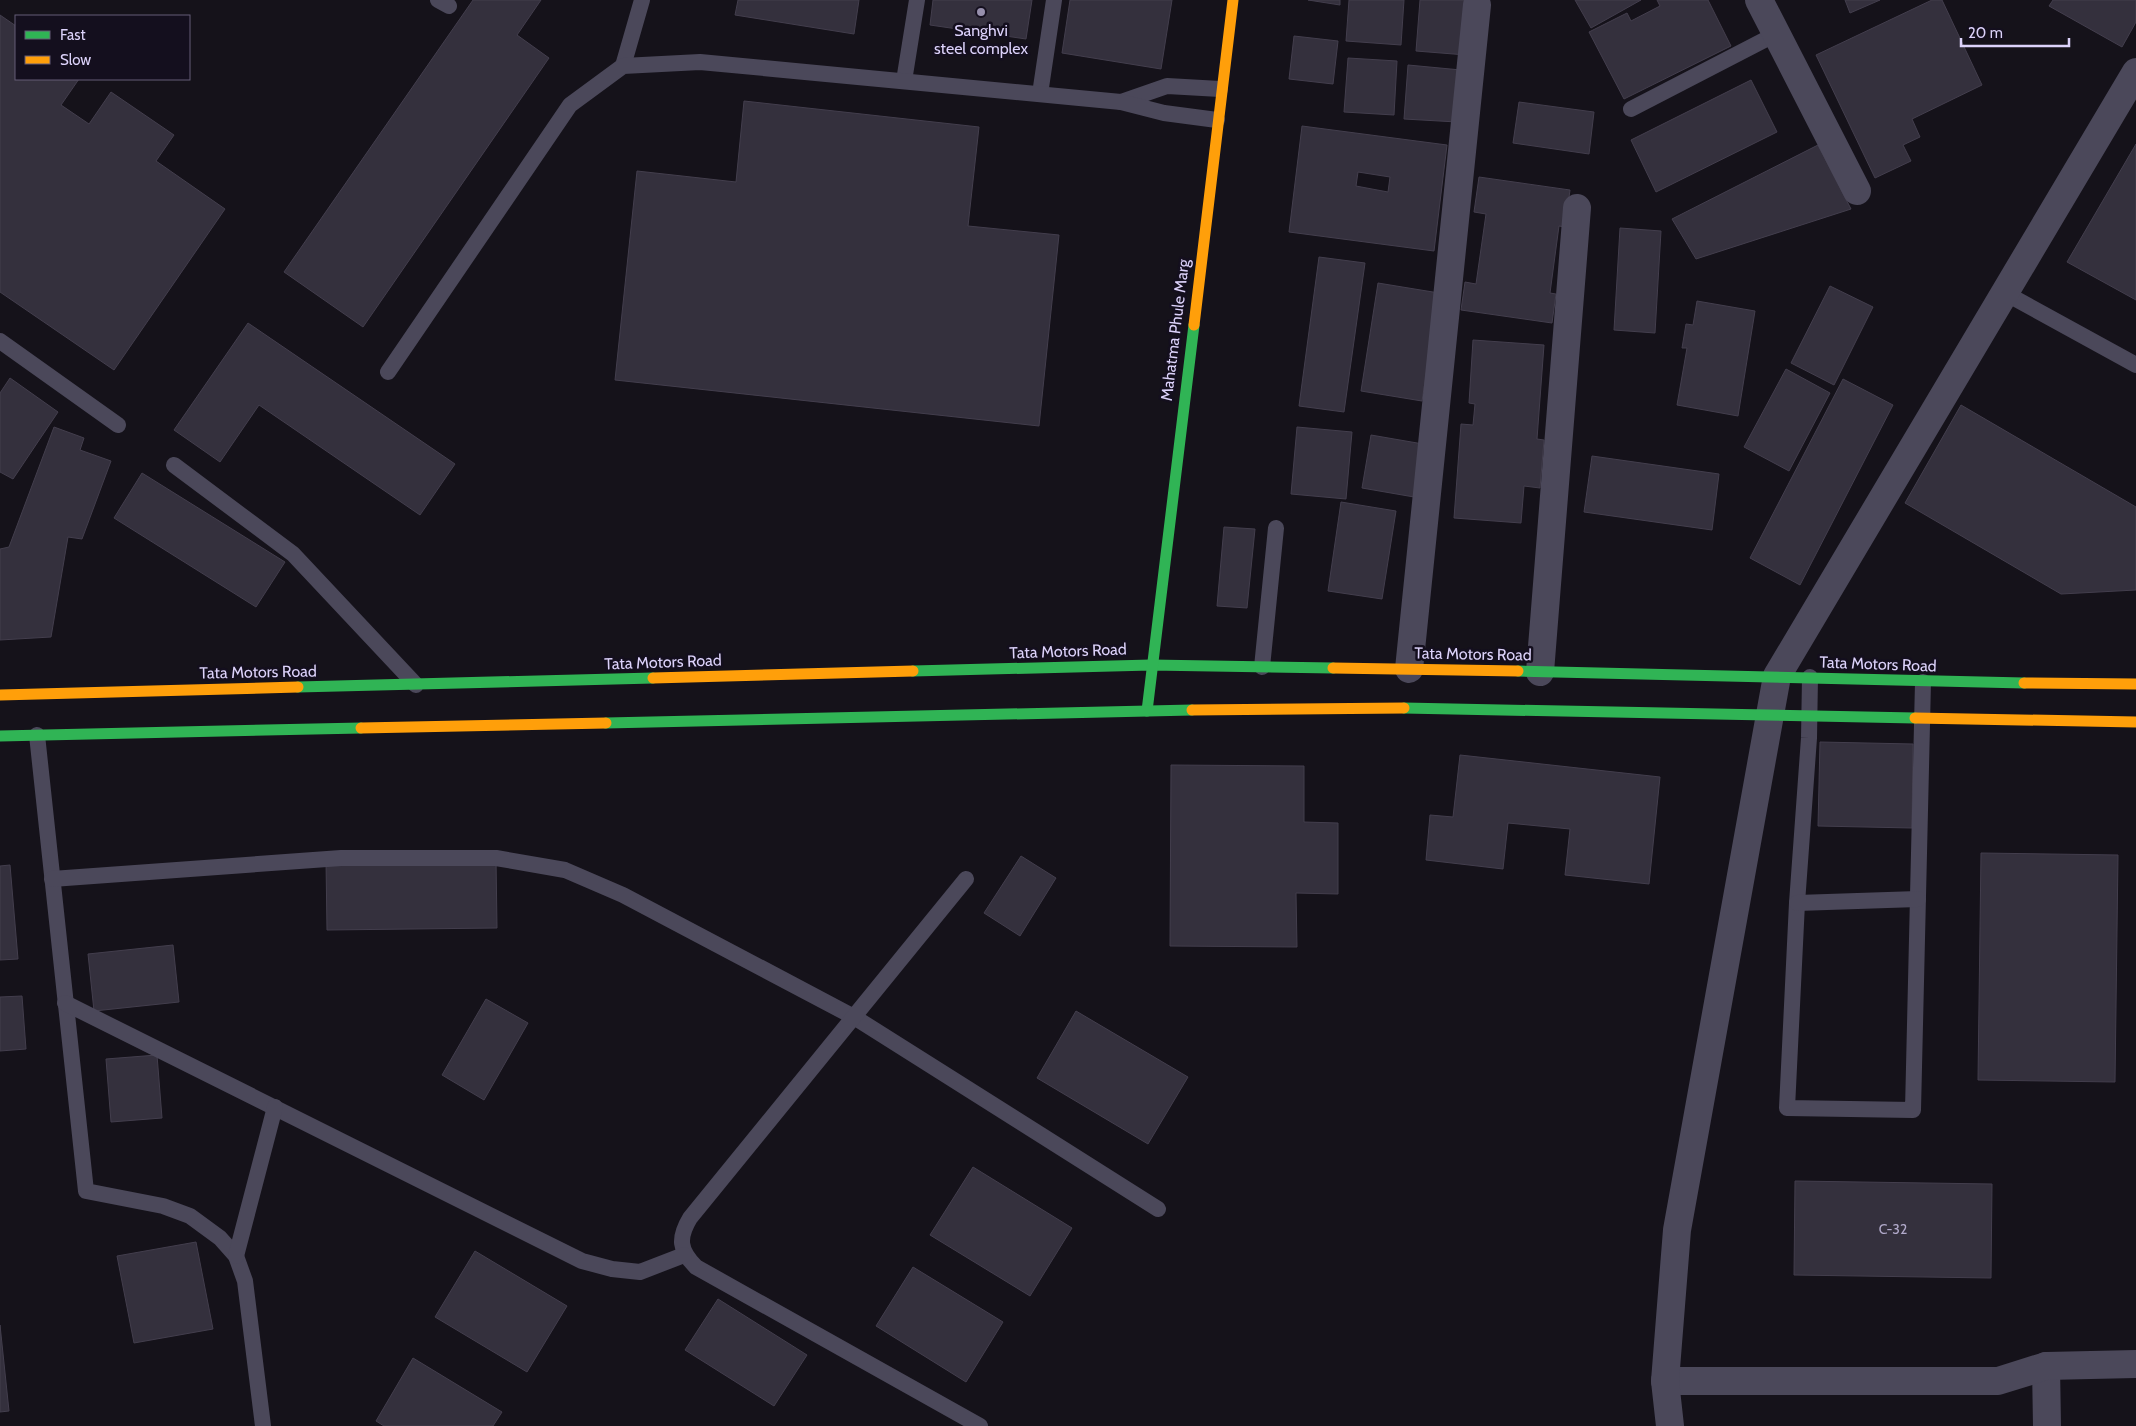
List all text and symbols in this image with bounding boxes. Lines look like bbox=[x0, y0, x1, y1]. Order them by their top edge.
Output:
marker: Sanghvi steel complex bbox=[975, 6, 987, 18]
legend bbox=[15, 15, 190, 80]
scale bar bbox=[1961, 15, 2068, 47]
place label: Sanghvi steel complex bbox=[934, 21, 1028, 58]
text: 20 m bbox=[1968, 24, 2003, 42]
text: Fast bbox=[60, 26, 85, 44]
text: Slow bbox=[60, 51, 91, 69]
street label: Mahatma Phule Marg bbox=[1157, 257, 1193, 402]
street label: Tata Motors Road bbox=[1009, 639, 1127, 663]
street label: Tata Motors Road bbox=[1414, 643, 1532, 665]
street label: Tata Motors Road bbox=[604, 650, 722, 674]
street label: Tata Motors Road bbox=[1819, 652, 1937, 676]
street label: Tata Motors Road bbox=[199, 661, 317, 683]
house number: C-32 bbox=[1879, 1220, 1907, 1238]

